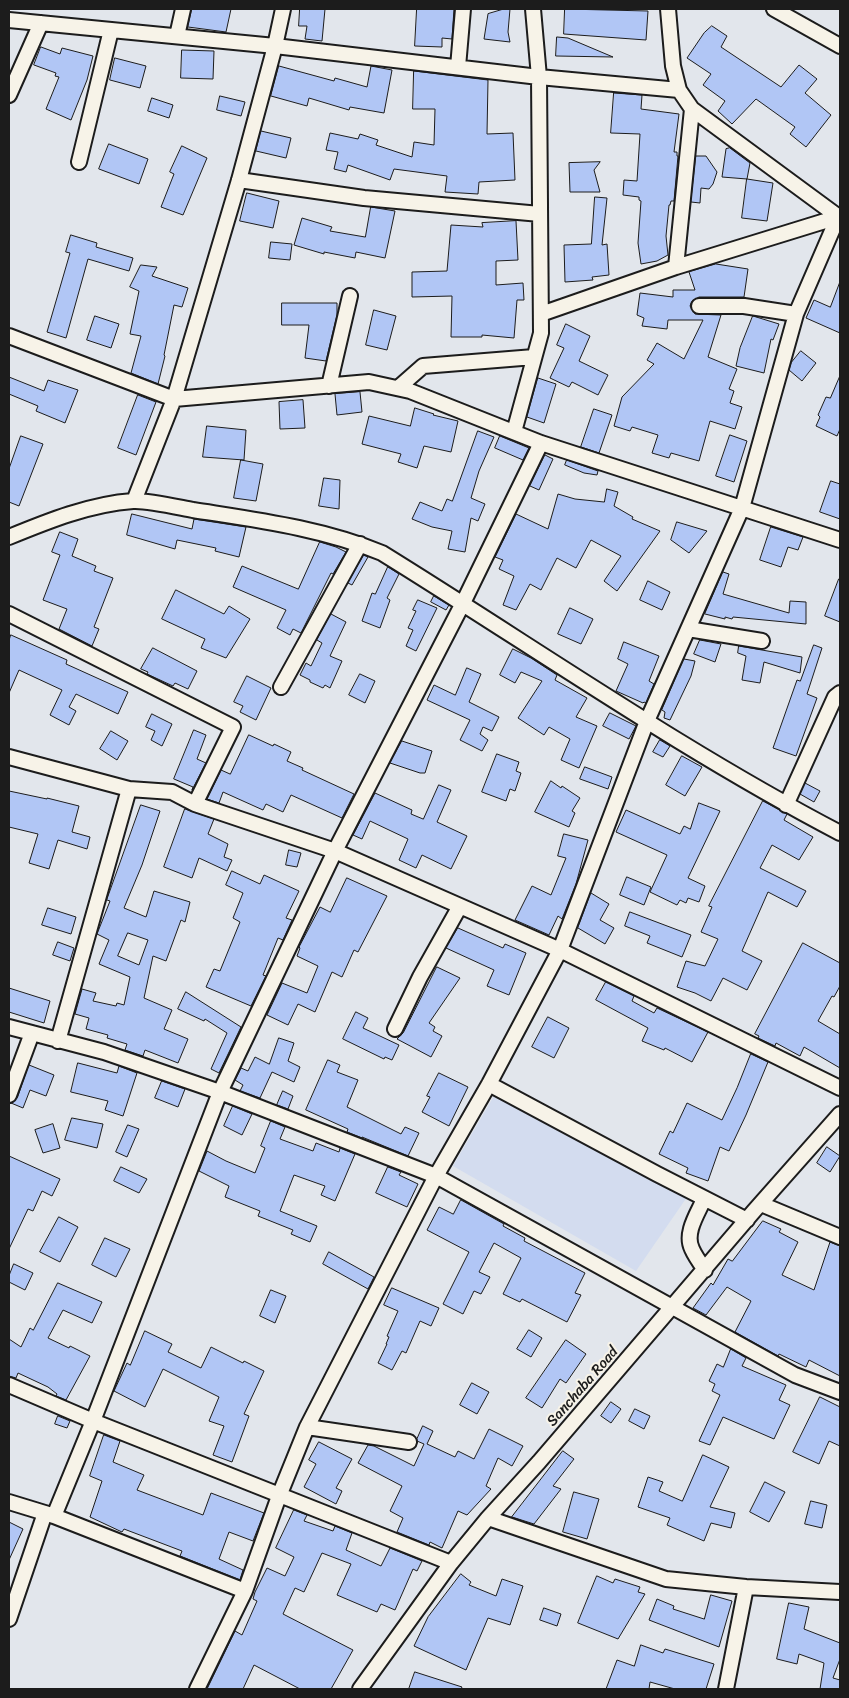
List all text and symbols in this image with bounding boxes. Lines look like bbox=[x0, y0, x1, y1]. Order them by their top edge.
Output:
street label: Sanchaba Road bbox=[543, 1343, 623, 1431]

